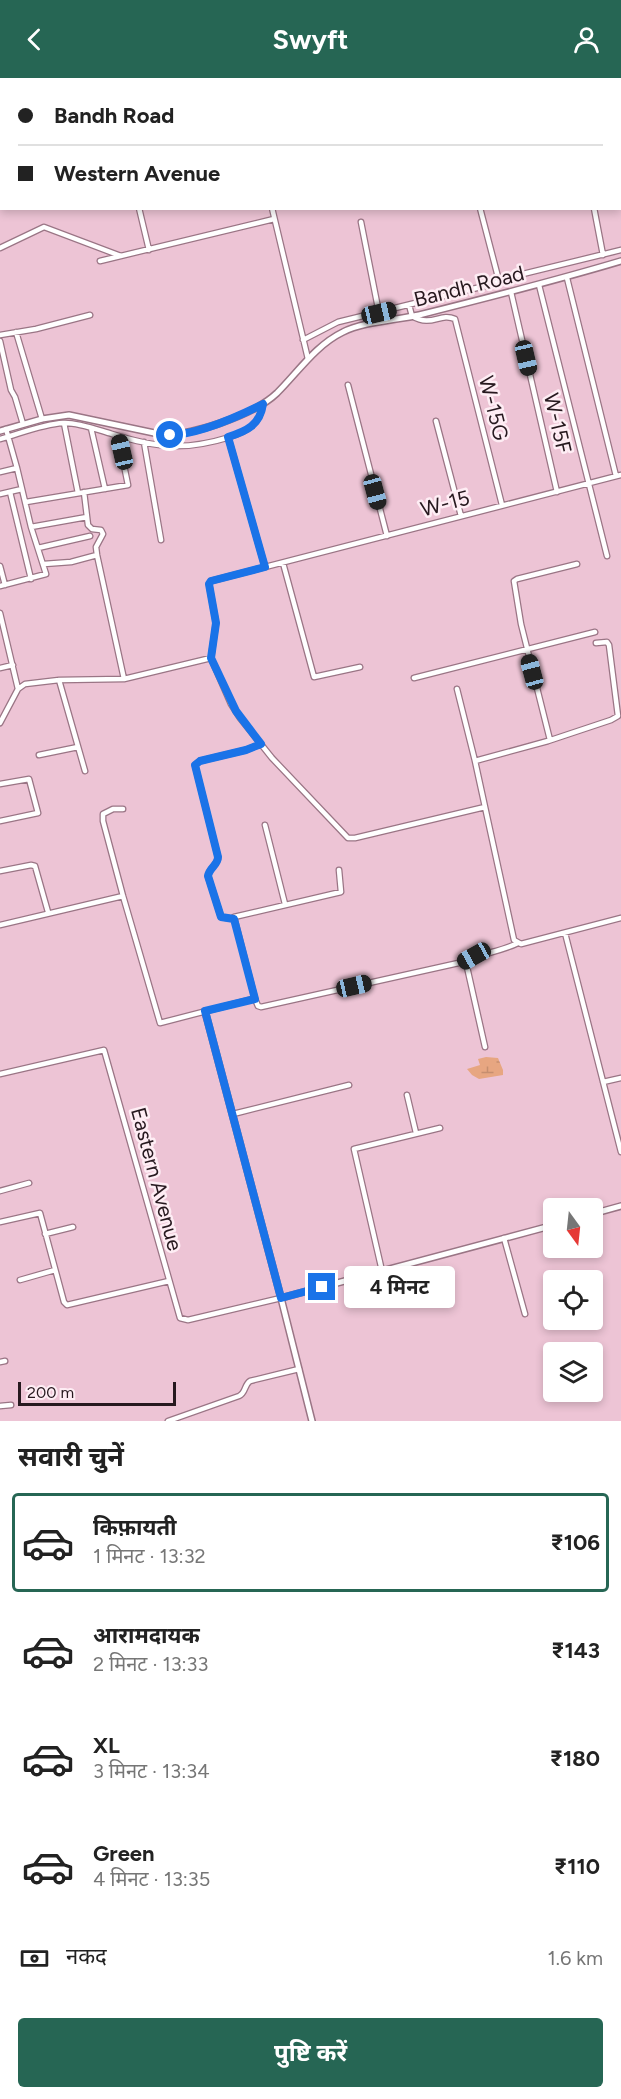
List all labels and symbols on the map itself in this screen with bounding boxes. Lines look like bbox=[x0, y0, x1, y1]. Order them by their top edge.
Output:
street label: Bandh Road bbox=[411, 260, 527, 312]
car bbox=[359, 300, 399, 326]
car bbox=[513, 338, 539, 378]
street label: W-15G bbox=[474, 373, 514, 443]
street label: W-15F bbox=[539, 390, 577, 456]
route start bbox=[156, 421, 183, 448]
car bbox=[109, 432, 135, 472]
car bbox=[362, 472, 388, 512]
street label: W-15 bbox=[418, 484, 472, 522]
car bbox=[519, 652, 545, 692]
car bbox=[454, 939, 494, 973]
car bbox=[334, 973, 374, 999]
street label: Eastern Avenue bbox=[126, 1105, 188, 1253]
north arrow bbox=[543, 1198, 603, 1258]
callout: 4 मिनट bbox=[343, 1266, 454, 1308]
route end bbox=[308, 1273, 335, 1300]
scale bar bbox=[18, 1379, 176, 1406]

